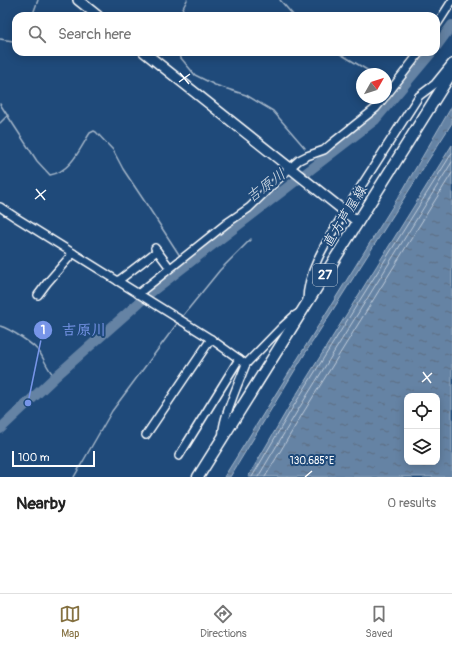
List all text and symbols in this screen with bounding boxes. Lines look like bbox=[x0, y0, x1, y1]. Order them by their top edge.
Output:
search box bbox=[12, 12, 440, 56]
icon: search bbox=[26, 23, 48, 45]
text: Search here bbox=[58, 25, 131, 44]
north arrow bbox=[356, 68, 392, 104]
water label: 吉原川 bbox=[242, 165, 290, 207]
street label: 直方芦屋線 bbox=[319, 182, 371, 250]
road number: 27 bbox=[313, 264, 337, 286]
callout: 吉原川 bbox=[33, 316, 114, 343]
text: 吉原川 bbox=[61, 321, 107, 340]
text: 1 bbox=[41, 323, 45, 338]
map controls bbox=[404, 393, 440, 465]
button: locate bbox=[404, 393, 440, 429]
button: layers bbox=[404, 429, 440, 465]
scale bar bbox=[12, 449, 95, 468]
text: 100 m bbox=[18, 451, 49, 464]
text: 130.685°E bbox=[290, 455, 334, 467]
text: Nearby bbox=[16, 493, 65, 514]
text: 0 results bbox=[387, 495, 436, 511]
tab: Map bbox=[59, 603, 81, 640]
tab: Directions bbox=[200, 603, 247, 640]
tab: Saved bbox=[365, 603, 393, 640]

